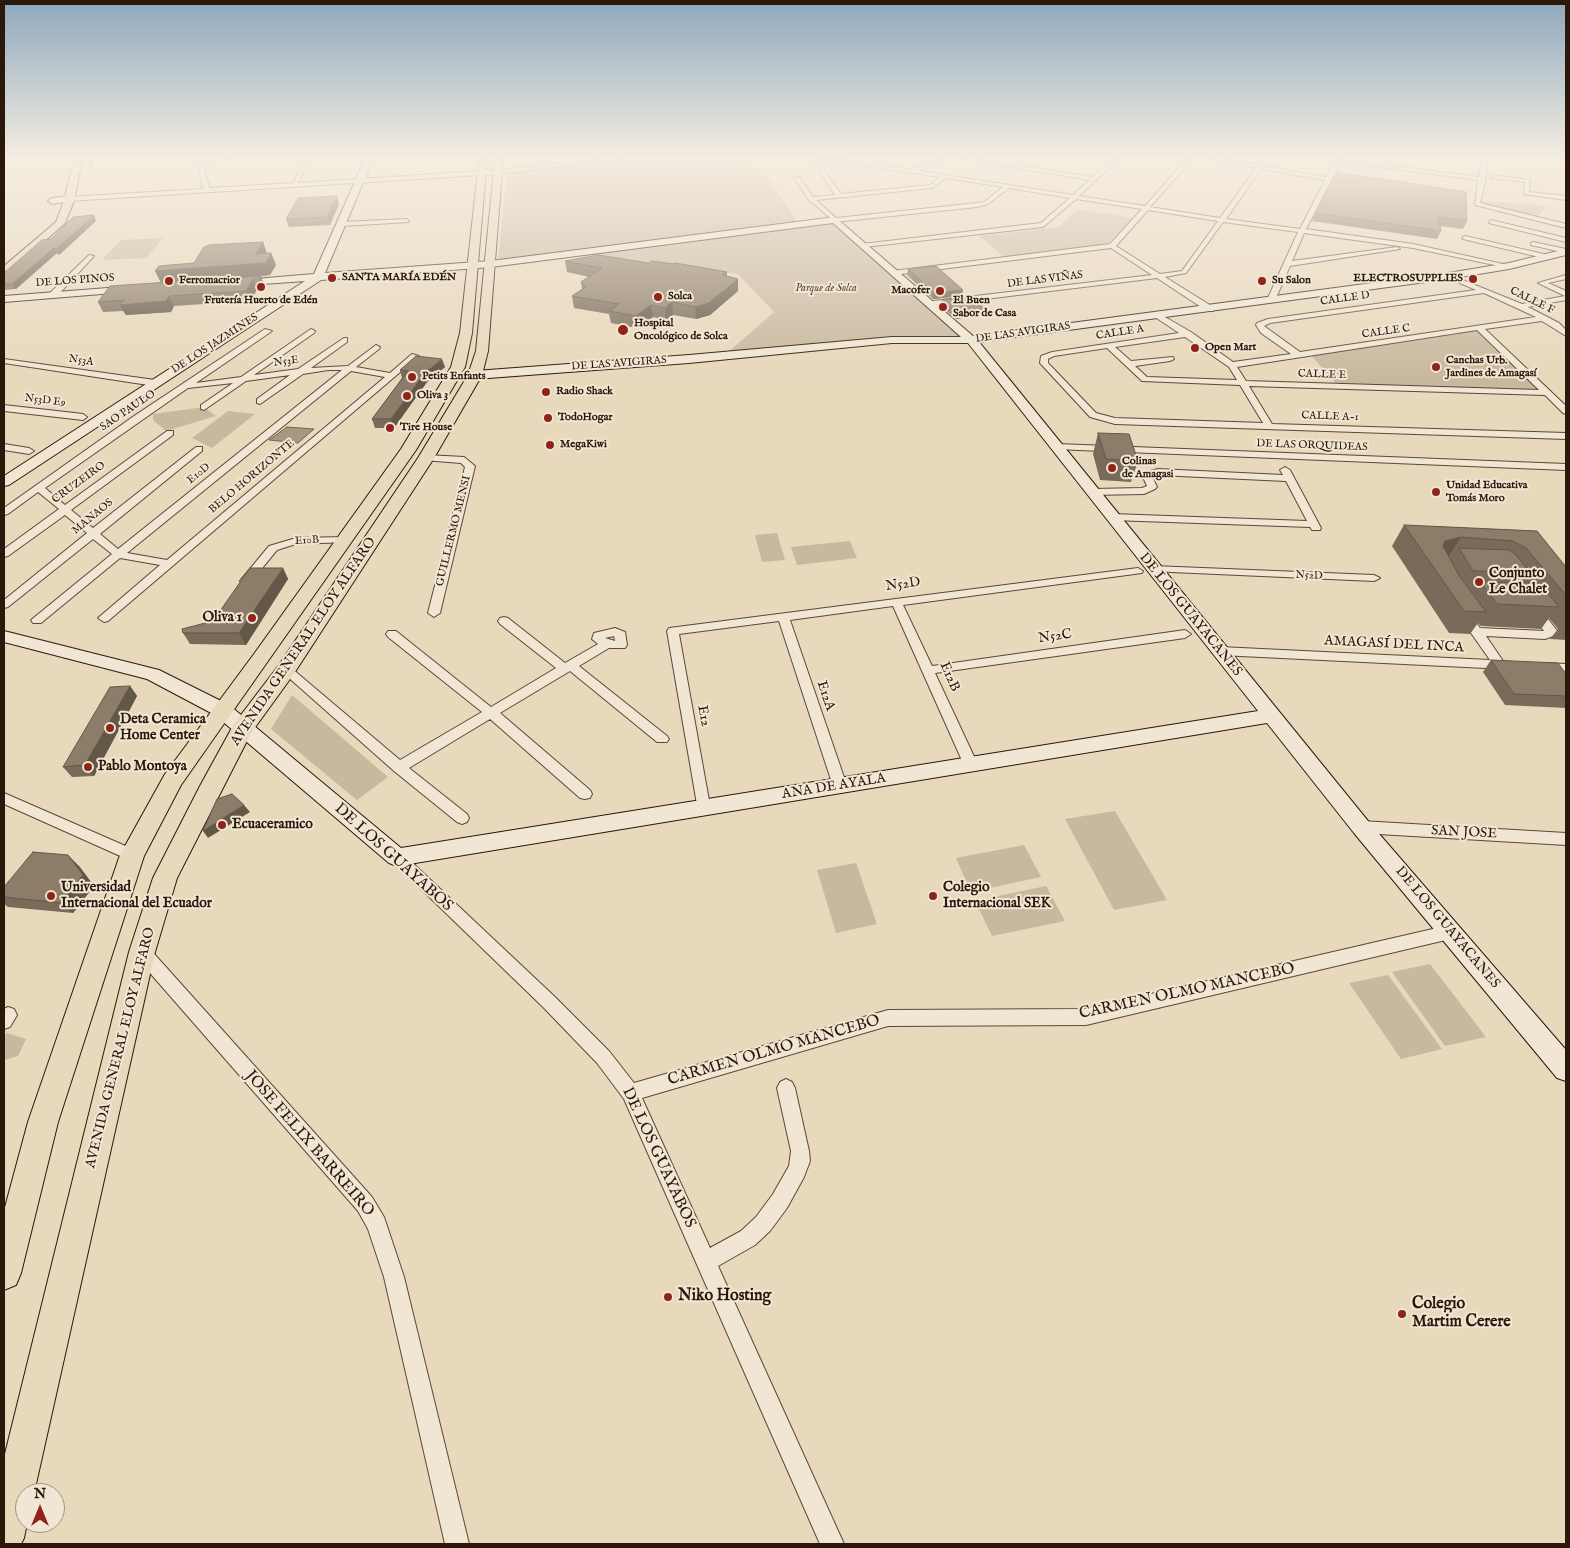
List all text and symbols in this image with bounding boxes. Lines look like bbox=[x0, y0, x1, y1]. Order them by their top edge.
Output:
street label: DE LAS VIÑAS bbox=[1006, 269, 1084, 291]
place label: SANTA MARÍA EDÉN bbox=[342, 271, 456, 285]
street label: DE LOS PINOS bbox=[35, 272, 115, 290]
marker: SANTA MARÍA EDÉN bbox=[326, 272, 338, 284]
place label: ELECTROSUPPLIES bbox=[1353, 272, 1463, 286]
marker: ELECTROSUPPLIES bbox=[1467, 273, 1479, 285]
place label: Ferromacrior bbox=[179, 274, 240, 288]
place label: Su Salon bbox=[1272, 274, 1311, 288]
marker: Ferromacrior bbox=[163, 275, 175, 287]
marker: Su Salon bbox=[1256, 275, 1268, 287]
marker: Frutería Huerto de Edén bbox=[255, 281, 267, 293]
park label: Parque de Solca bbox=[795, 282, 857, 296]
place label: Macofer bbox=[891, 284, 930, 298]
marker: Macofer bbox=[934, 285, 946, 297]
street label: CALLE F bbox=[1508, 285, 1556, 317]
street label: CALLE D bbox=[1319, 289, 1371, 309]
place label: Solca bbox=[668, 290, 692, 304]
marker: Solca bbox=[652, 291, 664, 303]
place label: Frutería Huerto de Edén bbox=[204, 294, 318, 308]
place label: El Buen Sabor de Casa bbox=[953, 294, 1016, 320]
marker: El Buen Sabor de Casa bbox=[937, 301, 949, 313]
street label: DE LOS JAZMINES bbox=[169, 311, 261, 377]
place label: Hospital Oncológico de Solca bbox=[634, 317, 728, 343]
street label: DE LAS AVIGIRAS bbox=[975, 320, 1071, 346]
street label: CALLE C bbox=[1361, 322, 1411, 342]
marker: Hospital Oncológico de Solca bbox=[616, 323, 630, 337]
street label: CALLE A bbox=[1095, 323, 1145, 343]
place label: Open Mart bbox=[1205, 341, 1256, 355]
marker: Open Mart bbox=[1189, 342, 1201, 354]
street label: N53A bbox=[68, 353, 94, 369]
street label: N53E bbox=[273, 354, 299, 370]
street label: DE LAS AVIGIRAS bbox=[571, 354, 667, 374]
place label: Canchas Urb. Jardines de Amagasí bbox=[1446, 354, 1537, 380]
marker: Canchas Urb. Jardines de Amagasí bbox=[1430, 361, 1442, 373]
street label: CALLE E bbox=[1298, 368, 1346, 382]
place label: Petits Enfants bbox=[422, 370, 486, 384]
marker: Petits Enfants bbox=[406, 371, 418, 383]
place label: Radio Shack bbox=[556, 385, 613, 399]
marker: Radio Shack bbox=[540, 386, 552, 398]
street label: SAO PAULO bbox=[98, 388, 158, 434]
place label: Oliva 3 bbox=[417, 389, 448, 403]
marker: Oliva 3 bbox=[401, 390, 413, 402]
street label: N53D E9 bbox=[24, 392, 66, 410]
street label: CALLE A-1 bbox=[1301, 409, 1359, 425]
place label: TodoHogar bbox=[558, 411, 613, 425]
marker: TodoHogar bbox=[542, 412, 554, 424]
place label: Tire House bbox=[400, 421, 452, 435]
marker: Tire House bbox=[384, 422, 396, 434]
street label: BELO HORIZONTE bbox=[207, 437, 297, 517]
street label: DE LAS ORQUIDEAS bbox=[1256, 437, 1368, 455]
place label: MegaKiwi bbox=[560, 438, 607, 452]
marker: MegaKiwi bbox=[544, 439, 556, 451]
place label: Colinas de Amagasi bbox=[1122, 455, 1174, 481]
street label: CRUZEIRO bbox=[50, 459, 108, 507]
street label: E10D bbox=[185, 461, 213, 487]
marker: Colinas de Amagasi bbox=[1106, 462, 1118, 474]
street label: GUILLERMO MENSI bbox=[434, 474, 474, 588]
place label: Unidad Educativa Tomás Moro bbox=[1446, 479, 1528, 505]
marker: Unidad Educativa Tomás Moro bbox=[1430, 486, 1442, 498]
street label: MANAOS bbox=[70, 496, 116, 538]
street label: E10B bbox=[294, 534, 320, 548]
street label: AVENIDA GENERAL ELOY ALFARO bbox=[228, 535, 380, 749]
street label: DE LOS GUAYACANES bbox=[1135, 550, 1245, 680]
place label: Conjunto Le Chalet bbox=[1489, 566, 1547, 598]
street label: N52D bbox=[1295, 569, 1323, 583]
street label: N52D bbox=[885, 575, 921, 595]
marker: Conjunto Le Chalet bbox=[1473, 576, 1485, 588]
place label: Oliva 1 bbox=[202, 610, 242, 626]
marker: Oliva 1 bbox=[246, 612, 258, 624]
street label: N52C bbox=[1037, 626, 1073, 648]
street label: AMAGASÍ DEL INCA bbox=[1324, 633, 1464, 657]
street label: E12B bbox=[935, 660, 963, 694]
street label: E12A bbox=[812, 679, 838, 713]
street label: E12 bbox=[693, 704, 713, 728]
place label: Deta Ceramica Home Center bbox=[120, 712, 206, 744]
marker: Deta Ceramica Home Center bbox=[104, 722, 116, 734]
place label: Pablo Montoya bbox=[98, 759, 187, 775]
marker: Pablo Montoya bbox=[82, 761, 94, 773]
street label: ANA DE AYALA bbox=[781, 770, 887, 804]
street label: DE LOS GUAYABOS bbox=[330, 800, 456, 916]
place label: Ecuaceramico bbox=[232, 817, 313, 833]
marker: Ecuaceramico bbox=[216, 819, 228, 831]
street label: SAN JOSE bbox=[1431, 823, 1497, 843]
street label: DE LOS GUAYACANES bbox=[1391, 864, 1503, 992]
place label: Universidad Internacional del Ecuador bbox=[61, 880, 212, 912]
place label: Colegio Internacional SEK bbox=[943, 880, 1051, 912]
marker: Universidad Internacional del Ecuador bbox=[45, 890, 57, 902]
marker: Colegio Internacional SEK bbox=[927, 890, 939, 902]
street label: AVENIDA GENERAL ELOY ALFARO bbox=[83, 926, 159, 1170]
street label: CARMEN OLMO MANCEBO bbox=[1078, 960, 1296, 1024]
street label: CARMEN OLMO MANCEBO bbox=[666, 1011, 882, 1091]
street label: JOSE FELIX BARREIRO bbox=[240, 1067, 378, 1221]
street label: DE LOS GUAYABOS bbox=[617, 1085, 699, 1231]
place label: Niko Hosting bbox=[678, 1287, 771, 1307]
marker: Niko Hosting bbox=[662, 1291, 674, 1303]
place label: Colegio Martim Cerere bbox=[1412, 1295, 1511, 1333]
marker: Colegio Martim Cerere bbox=[1396, 1308, 1408, 1320]
north arrow bbox=[15, 1483, 65, 1533]
text: N bbox=[34, 1485, 46, 1503]

